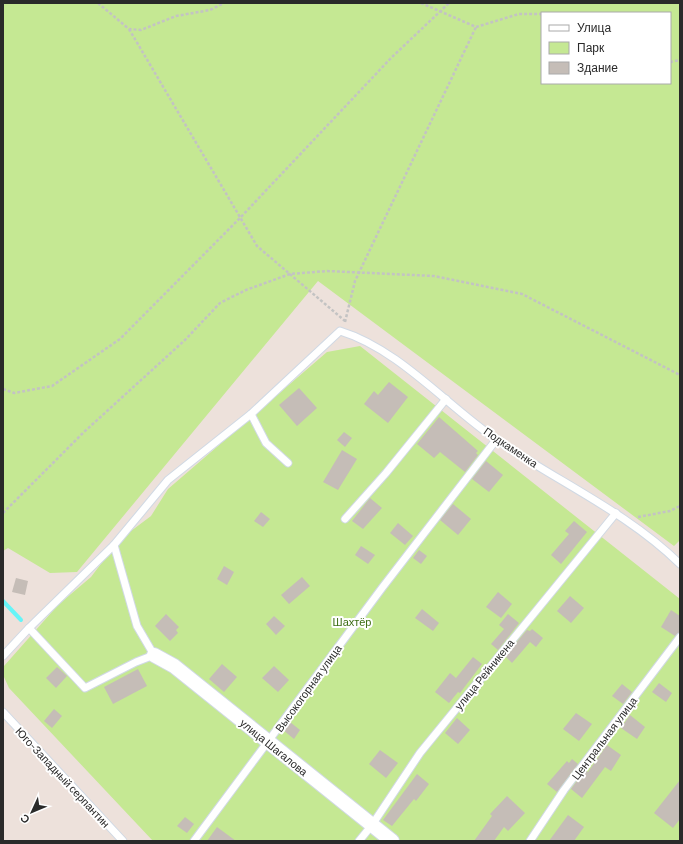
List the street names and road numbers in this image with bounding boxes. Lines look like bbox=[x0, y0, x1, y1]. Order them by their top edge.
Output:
street label: Подкаменка bbox=[482, 424, 541, 470]
street label: улица Рейникена bbox=[452, 635, 517, 712]
street label: Высокогорная улица bbox=[272, 641, 345, 734]
street label: Центральная улица bbox=[569, 693, 640, 782]
street label: улица Шагалова bbox=[238, 716, 311, 779]
street label: Юго-Западный серпантин bbox=[13, 724, 113, 830]

